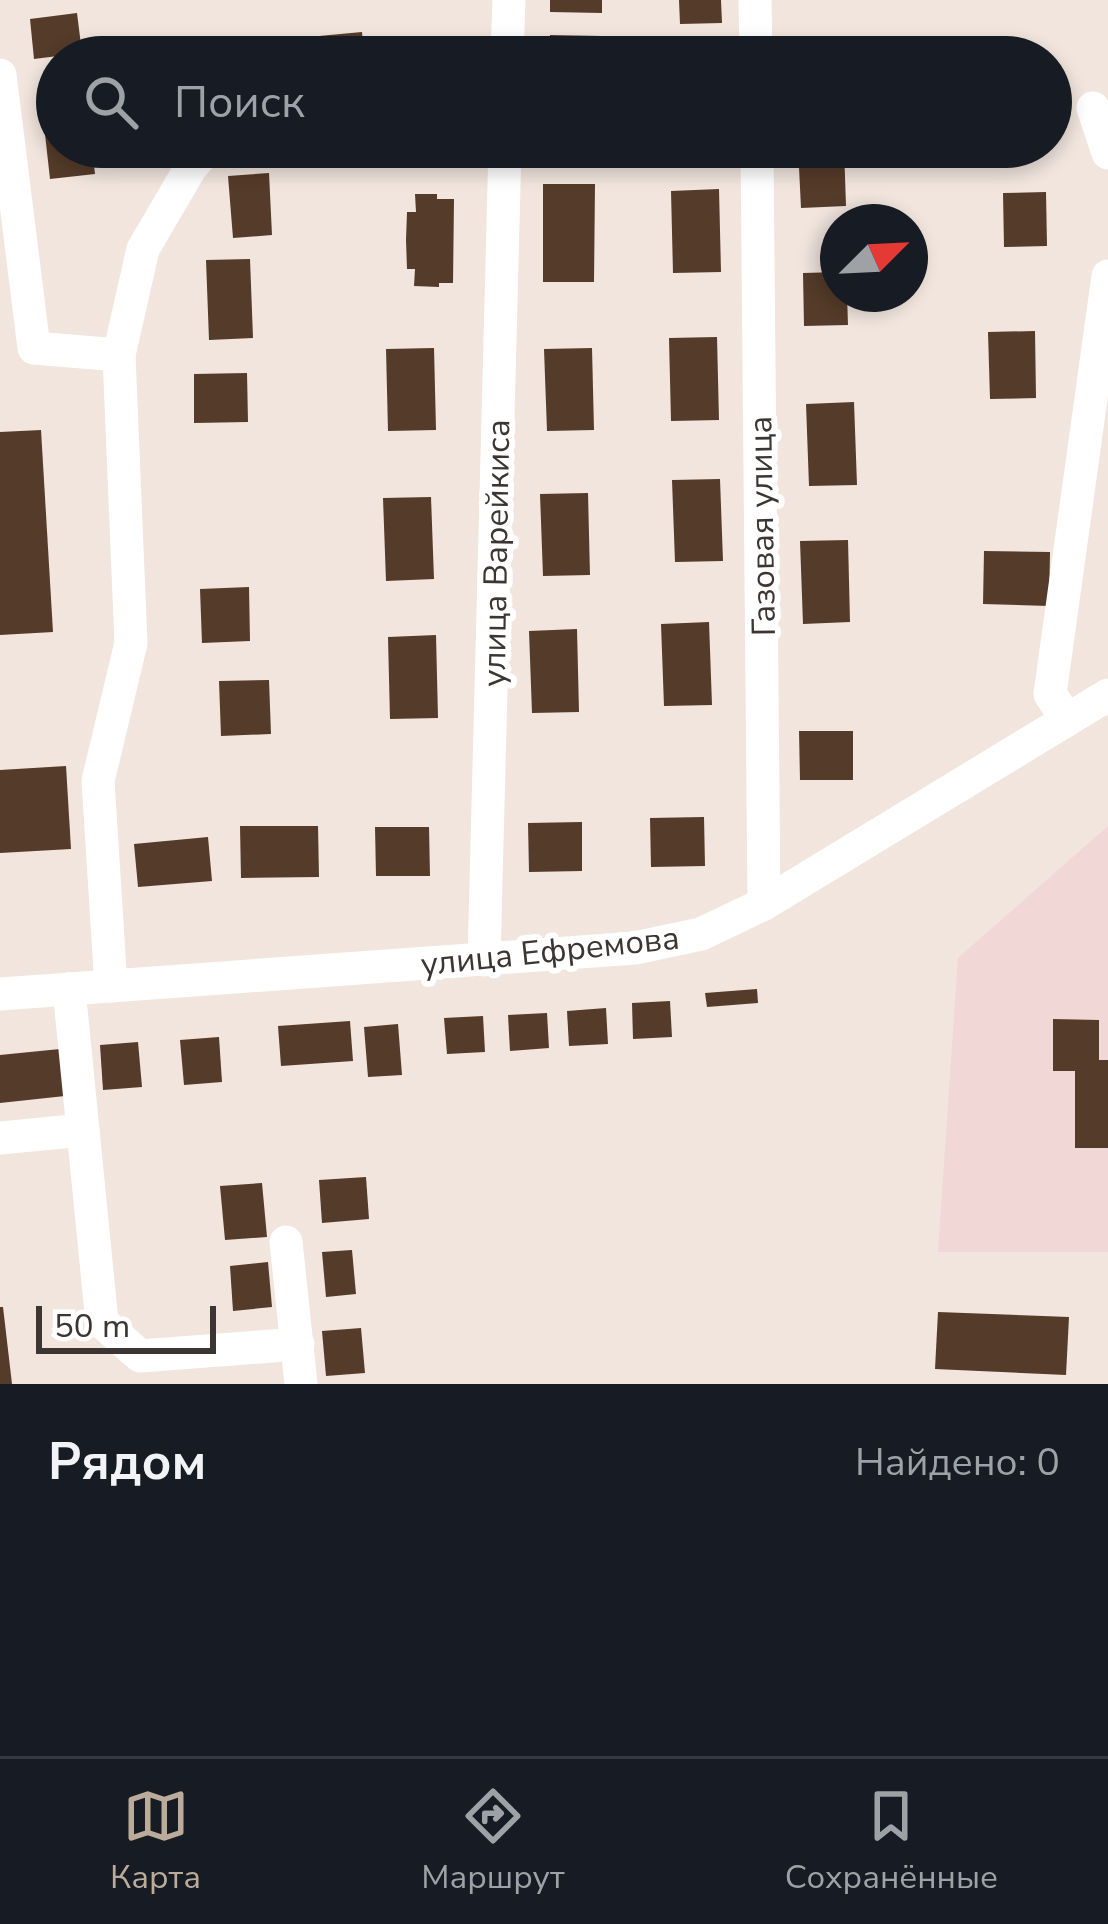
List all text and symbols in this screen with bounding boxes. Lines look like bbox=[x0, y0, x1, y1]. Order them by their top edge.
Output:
search box bbox=[36, 36, 1072, 168]
icon: search bbox=[78, 69, 144, 135]
text: Поиск bbox=[174, 72, 305, 133]
north arrow bbox=[820, 204, 928, 312]
street label: Газовая улица bbox=[738, 415, 787, 637]
street label: улица Варейкиса bbox=[472, 419, 521, 687]
street label: улица Ефремова bbox=[419, 916, 682, 987]
scale bar bbox=[36, 1300, 216, 1353]
text: 50 m bbox=[54, 1304, 130, 1349]
text: Рядом bbox=[48, 1427, 206, 1497]
text: Найдено: 0 bbox=[855, 1436, 1060, 1489]
tab: Карта bbox=[110, 1783, 201, 1900]
tab: Маршрут bbox=[421, 1783, 565, 1900]
tab: Сохранённые bbox=[785, 1783, 998, 1900]

